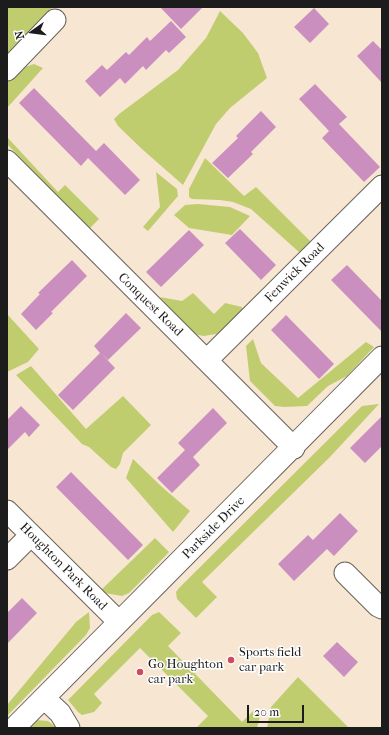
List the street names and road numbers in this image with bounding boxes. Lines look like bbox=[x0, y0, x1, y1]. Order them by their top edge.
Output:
street label: Fenwick Road bbox=[262, 240, 328, 306]
street label: Conquest Road bbox=[114, 270, 186, 340]
street label: Parkside Drive bbox=[179, 493, 249, 563]
street label: Houghton Park Road bbox=[16, 520, 110, 614]

